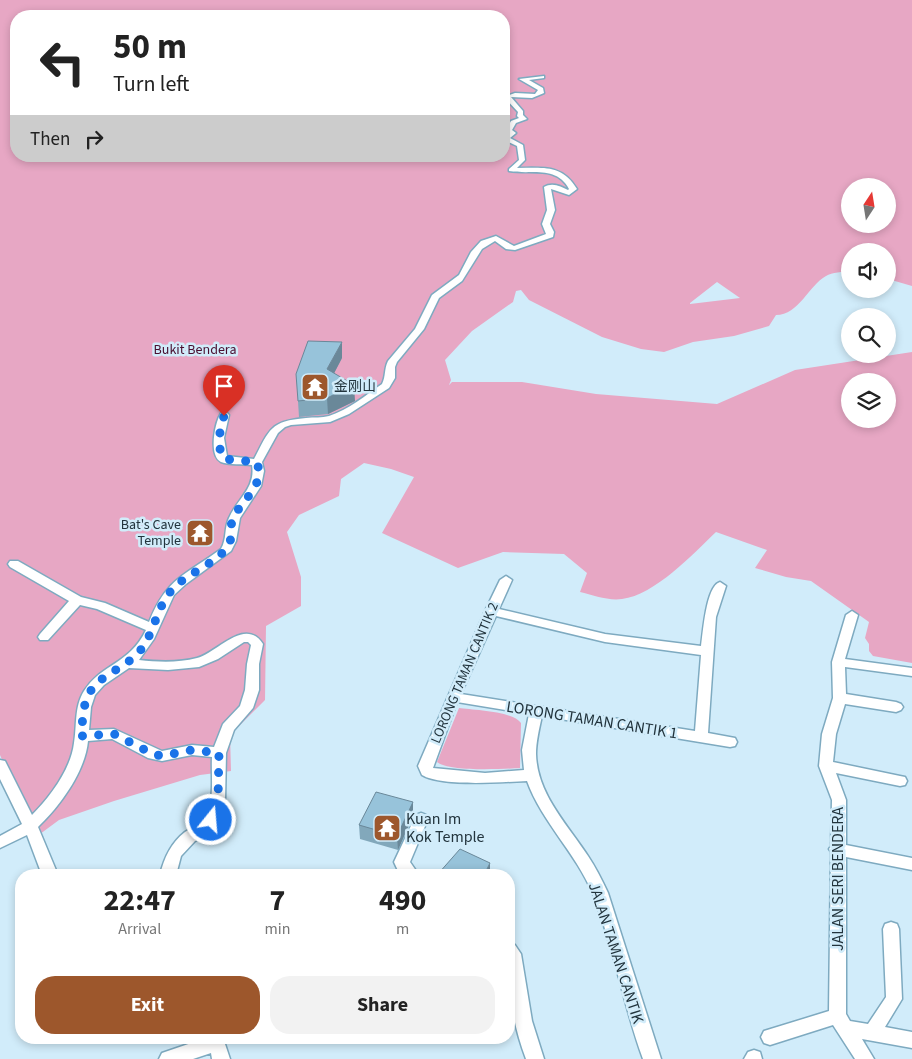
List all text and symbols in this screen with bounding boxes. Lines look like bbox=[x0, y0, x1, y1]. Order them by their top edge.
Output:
text: 50 m bbox=[113, 22, 187, 72]
icon: left bbox=[30, 30, 95, 95]
text: Turn left bbox=[113, 68, 189, 100]
icon: right bbox=[80, 125, 108, 153]
text: Then bbox=[30, 126, 70, 153]
north arrow bbox=[841, 178, 896, 232]
map controls bbox=[841, 178, 896, 428]
button: sound bbox=[841, 243, 896, 298]
button: search bbox=[841, 308, 896, 363]
park label: Bukit Bendera bbox=[154, 340, 236, 360]
pin bbox=[203, 365, 245, 416]
icon: arrive bbox=[210, 372, 238, 400]
temple icon: 金刚山 bbox=[300, 372, 330, 402]
button: layers bbox=[841, 373, 896, 428]
place label: 金刚山 bbox=[334, 377, 376, 397]
place label: Bat's Cave Temple bbox=[121, 515, 181, 551]
temple icon: Bat's Cave Temple bbox=[185, 518, 215, 548]
street label: LORONG TAMAN CANTIK 2 bbox=[426, 599, 504, 747]
street label: LORONG TAMAN CANTIK 1 bbox=[505, 696, 679, 744]
position arrow bbox=[184, 793, 236, 845]
street label: JALAN SERI BENDERA bbox=[827, 807, 849, 951]
place label: Kuan Im Kok Temple bbox=[406, 808, 485, 848]
temple icon: Kuan Im Kok Temple bbox=[372, 813, 402, 843]
text: 22:47 bbox=[104, 879, 176, 922]
text: 7 bbox=[269, 879, 285, 922]
text: 490 bbox=[379, 879, 426, 922]
street label: JALAN TAMAN CANTIK bbox=[583, 880, 649, 1027]
text: Arrival bbox=[118, 918, 161, 940]
text: min bbox=[264, 918, 290, 940]
text: m bbox=[396, 918, 409, 940]
button: Exit bbox=[35, 976, 260, 1034]
button: Share bbox=[270, 976, 495, 1034]

